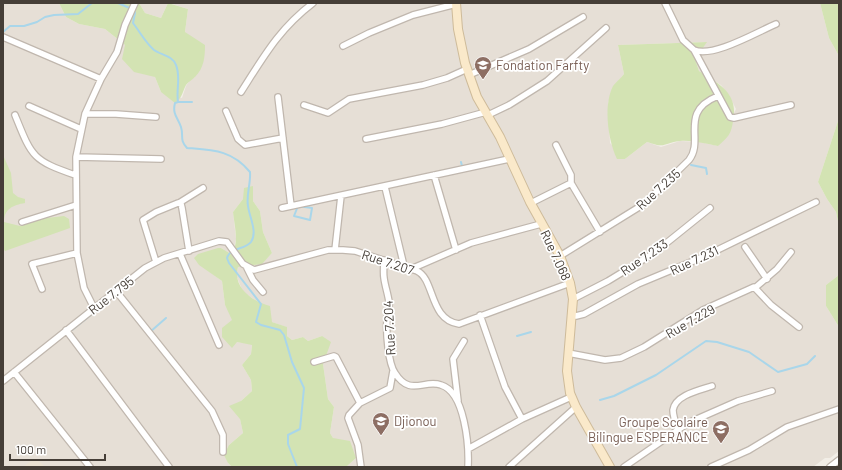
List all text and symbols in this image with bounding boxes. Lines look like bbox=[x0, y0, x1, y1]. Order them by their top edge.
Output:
school or university icon: Fondation Farfty bbox=[473, 55, 493, 80]
place label: Fondation Farfty bbox=[496, 57, 589, 73]
street label: Rue 7.235 bbox=[633, 165, 684, 213]
street label: Rue 7.068 bbox=[537, 227, 575, 283]
street label: Rue 7.233 bbox=[617, 235, 671, 279]
street label: Rue 7.231 bbox=[667, 242, 721, 278]
street label: Rue 7.207 bbox=[360, 246, 416, 278]
street label: Rue 7.795 bbox=[85, 272, 137, 318]
street label: Rue 7.204 bbox=[380, 300, 398, 356]
street label: Rue 7.229 bbox=[662, 300, 718, 342]
school or university icon: Djionou bbox=[371, 411, 391, 436]
place label: Djionou bbox=[394, 413, 437, 429]
place label: Groupe Scolaire Bilingue ESPERANCE bbox=[588, 414, 708, 445]
school or university icon: Groupe Scolaire Bilingue ESPERANCE bbox=[711, 419, 731, 444]
scale bar bbox=[10, 436, 105, 462]
text: 100 m bbox=[16, 442, 46, 456]

